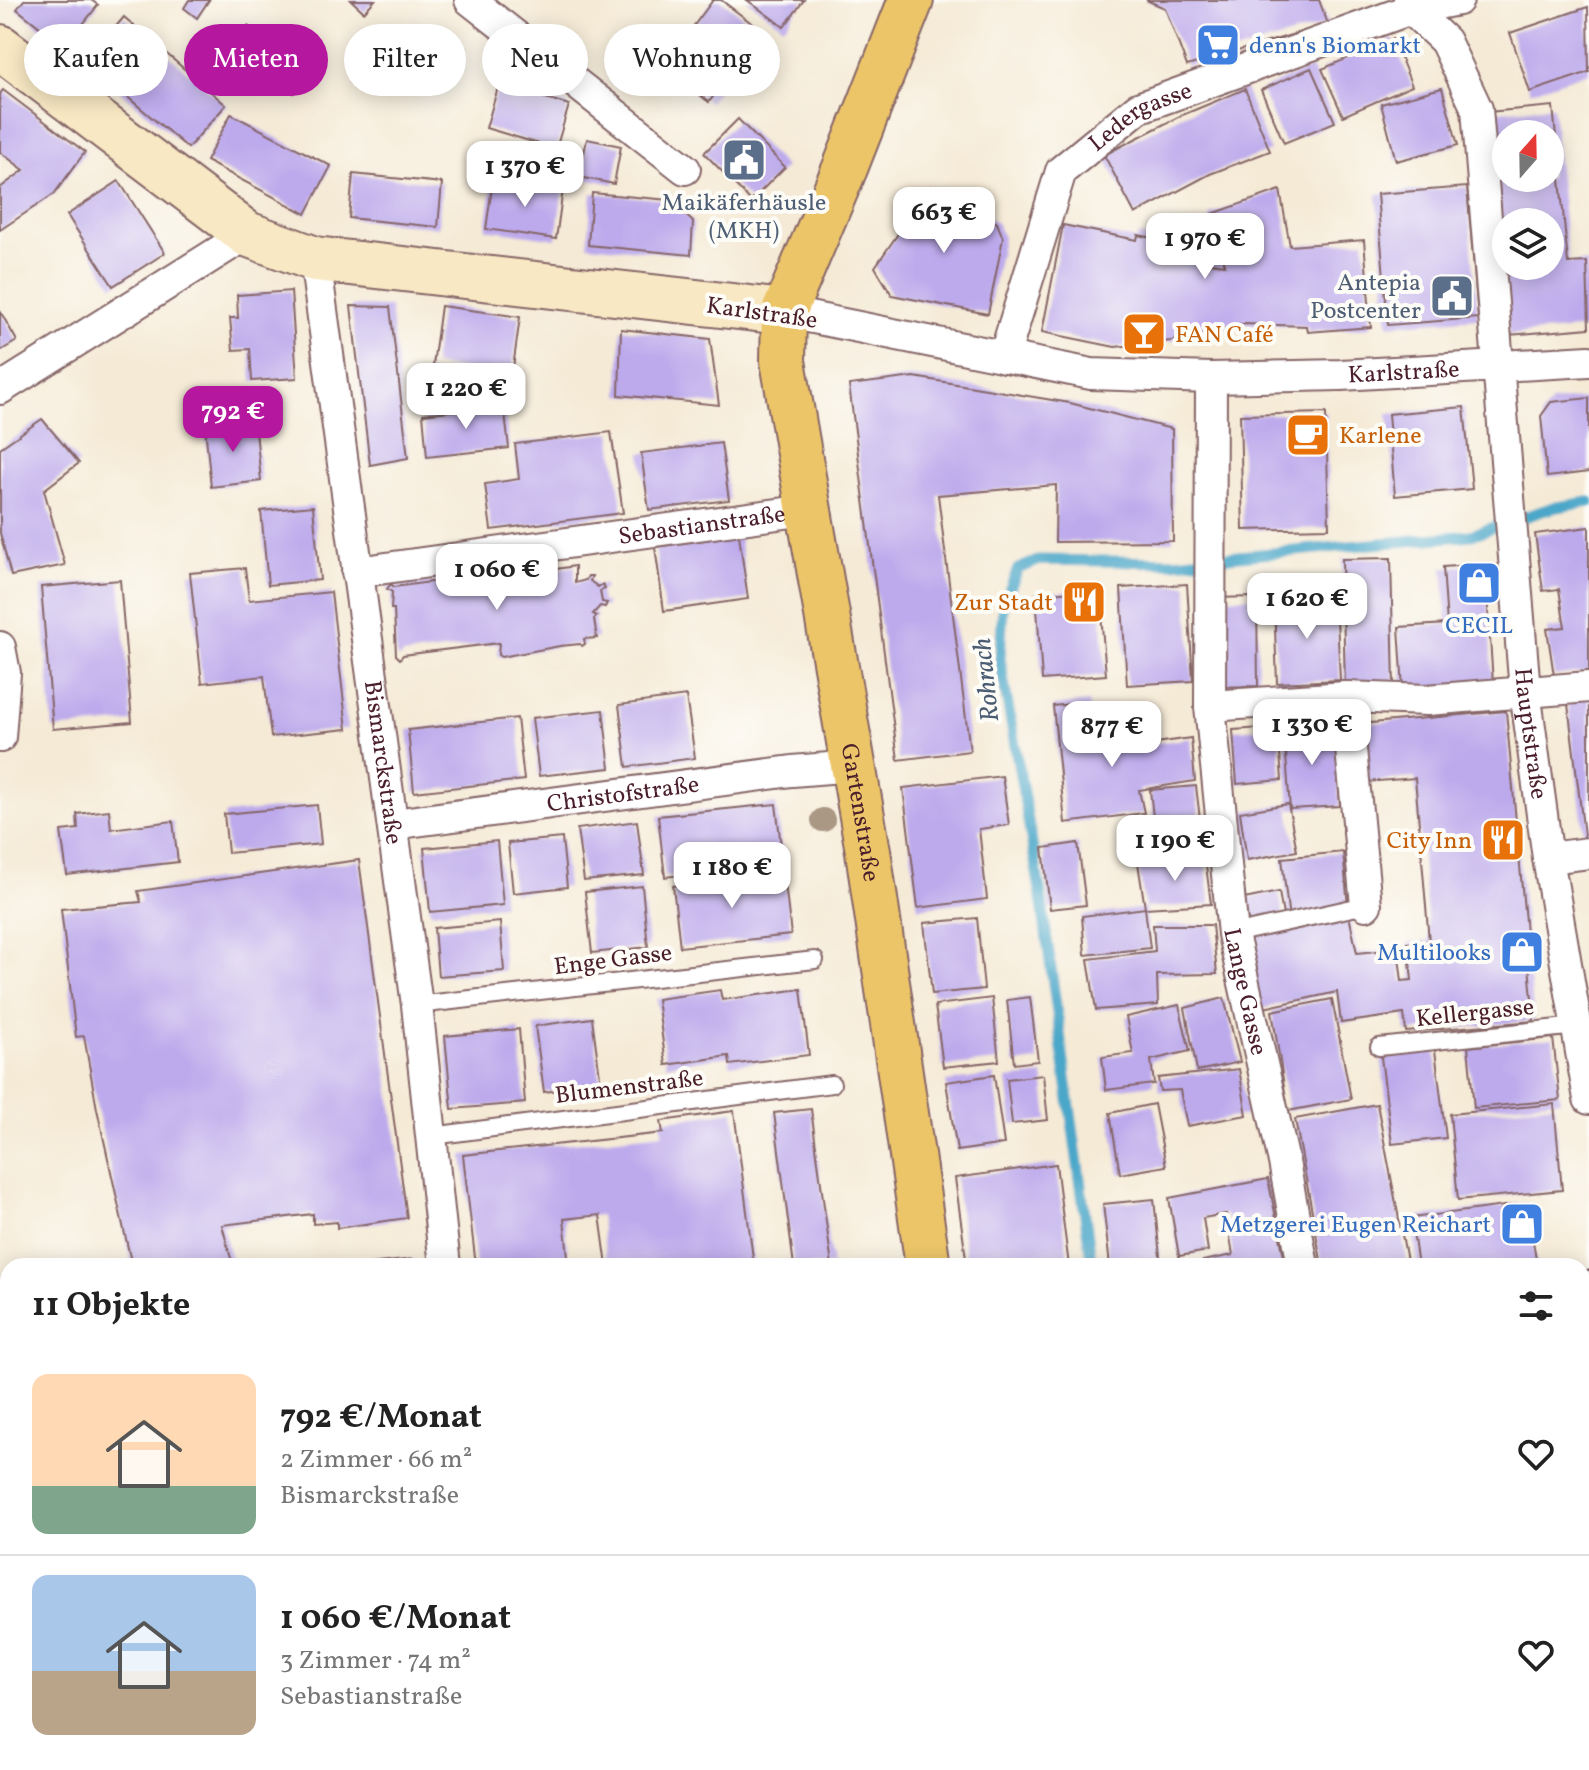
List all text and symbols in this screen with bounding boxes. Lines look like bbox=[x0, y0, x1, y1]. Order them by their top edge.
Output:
supermarket icon: denn's Biomarkt bbox=[1194, 21, 1242, 69]
chip: Kaufen bbox=[24, 24, 168, 96]
chip: Mieten bbox=[184, 24, 328, 96]
chip: Filter bbox=[344, 24, 466, 96]
chip: Neu bbox=[482, 24, 588, 96]
chip: Wohnung bbox=[604, 24, 780, 96]
place label: denn's Biomarkt bbox=[1249, 30, 1421, 64]
street label: Ledergasse bbox=[1082, 75, 1197, 161]
north arrow bbox=[1492, 120, 1564, 192]
map controls bbox=[1492, 120, 1564, 280]
public building icon: Maikäferhäusle (MKH) bbox=[720, 136, 768, 184]
pin: 1 370 € bbox=[451, 141, 599, 209]
text: 1 370 € bbox=[485, 149, 565, 185]
place label: Maikäferhäusle (MKH) bbox=[662, 187, 826, 249]
pin: 663 € bbox=[888, 187, 1000, 255]
text: 663 € bbox=[911, 195, 977, 231]
button: layers bbox=[1492, 208, 1564, 280]
pin: 1 970 € bbox=[1131, 213, 1279, 281]
text: 1 970 € bbox=[1164, 221, 1246, 257]
place label: Antepia Postcenter bbox=[1310, 267, 1421, 329]
public building icon: Antepia Postcenter bbox=[1428, 272, 1476, 320]
street label: Karlstraße bbox=[704, 289, 819, 339]
bar icon: FAN Café bbox=[1120, 310, 1168, 358]
place label: FAN Café bbox=[1175, 319, 1274, 353]
street label: Karlstraße bbox=[1347, 353, 1461, 394]
pin: 1 220 € bbox=[392, 363, 540, 431]
text: 1 220 € bbox=[425, 371, 507, 407]
pin: 792 € bbox=[177, 386, 289, 454]
text: 792 € bbox=[201, 394, 265, 430]
cafe icon: Karlene bbox=[1284, 411, 1332, 459]
place label: Karlene bbox=[1339, 420, 1422, 454]
street label: Sebastianstraße bbox=[616, 498, 788, 555]
pin: 1 060 € bbox=[423, 544, 571, 612]
text: 1 060 € bbox=[454, 552, 540, 588]
shop icon: CECIL bbox=[1455, 559, 1503, 607]
pin: 1 620 € bbox=[1233, 573, 1381, 641]
restaurant icon: Zur Stadt bbox=[1060, 578, 1108, 626]
text: 1 620 € bbox=[1265, 581, 1349, 617]
place label: Zur Stadt bbox=[954, 587, 1053, 621]
place label: CECIL bbox=[1445, 610, 1513, 644]
water label: Rohrach bbox=[965, 636, 1009, 724]
street label: Hauptstraße bbox=[1504, 667, 1555, 802]
street label: Bismarckstraße bbox=[354, 678, 410, 847]
pin: 1 330 € bbox=[1238, 699, 1386, 767]
pin: 877 € bbox=[1056, 701, 1168, 769]
text: 1 330 € bbox=[1271, 707, 1353, 743]
text: 877 € bbox=[1080, 709, 1144, 745]
street label: Gartenstraße bbox=[831, 741, 887, 884]
street label: Christofstraße bbox=[545, 768, 701, 822]
pin: 1 190 € bbox=[1101, 815, 1249, 883]
restaurant icon: City Inn bbox=[1479, 816, 1527, 864]
text: 1 190 € bbox=[1134, 823, 1216, 859]
place label: City Inn bbox=[1386, 825, 1472, 859]
pin: 1 180 € bbox=[658, 842, 806, 910]
text: 1 180 € bbox=[692, 850, 772, 886]
street label: Lange Gasse bbox=[1213, 925, 1275, 1059]
shop icon: Multilooks bbox=[1498, 928, 1546, 976]
street label: Enge Gasse bbox=[552, 937, 674, 985]
place label: Multilooks bbox=[1377, 937, 1491, 971]
street label: Kellergasse bbox=[1414, 991, 1536, 1037]
street label: Blumenstraße bbox=[553, 1062, 705, 1114]
shop icon: Metzgerei Eugen Reichart bbox=[1498, 1200, 1546, 1248]
place label: Metzgerei Eugen Reichart bbox=[1220, 1209, 1491, 1243]
text: 11 Objekte bbox=[32, 1283, 190, 1330]
icon: filters bbox=[1514, 1284, 1558, 1328]
text: 792 €/Monat bbox=[280, 1395, 482, 1442]
icon: home bbox=[96, 1406, 192, 1502]
icon: heart bbox=[1514, 1432, 1558, 1476]
text: 2 Zimmer · 66 m² bbox=[280, 1442, 472, 1478]
text: Bismarckstraße bbox=[280, 1478, 459, 1514]
text: 1 060 €/Monat bbox=[280, 1596, 511, 1643]
icon: home bbox=[96, 1607, 192, 1703]
icon: heart bbox=[1514, 1633, 1558, 1677]
text: 3 Zimmer · 74 m² bbox=[280, 1643, 471, 1679]
text: Sebastianstraße bbox=[280, 1679, 462, 1715]

